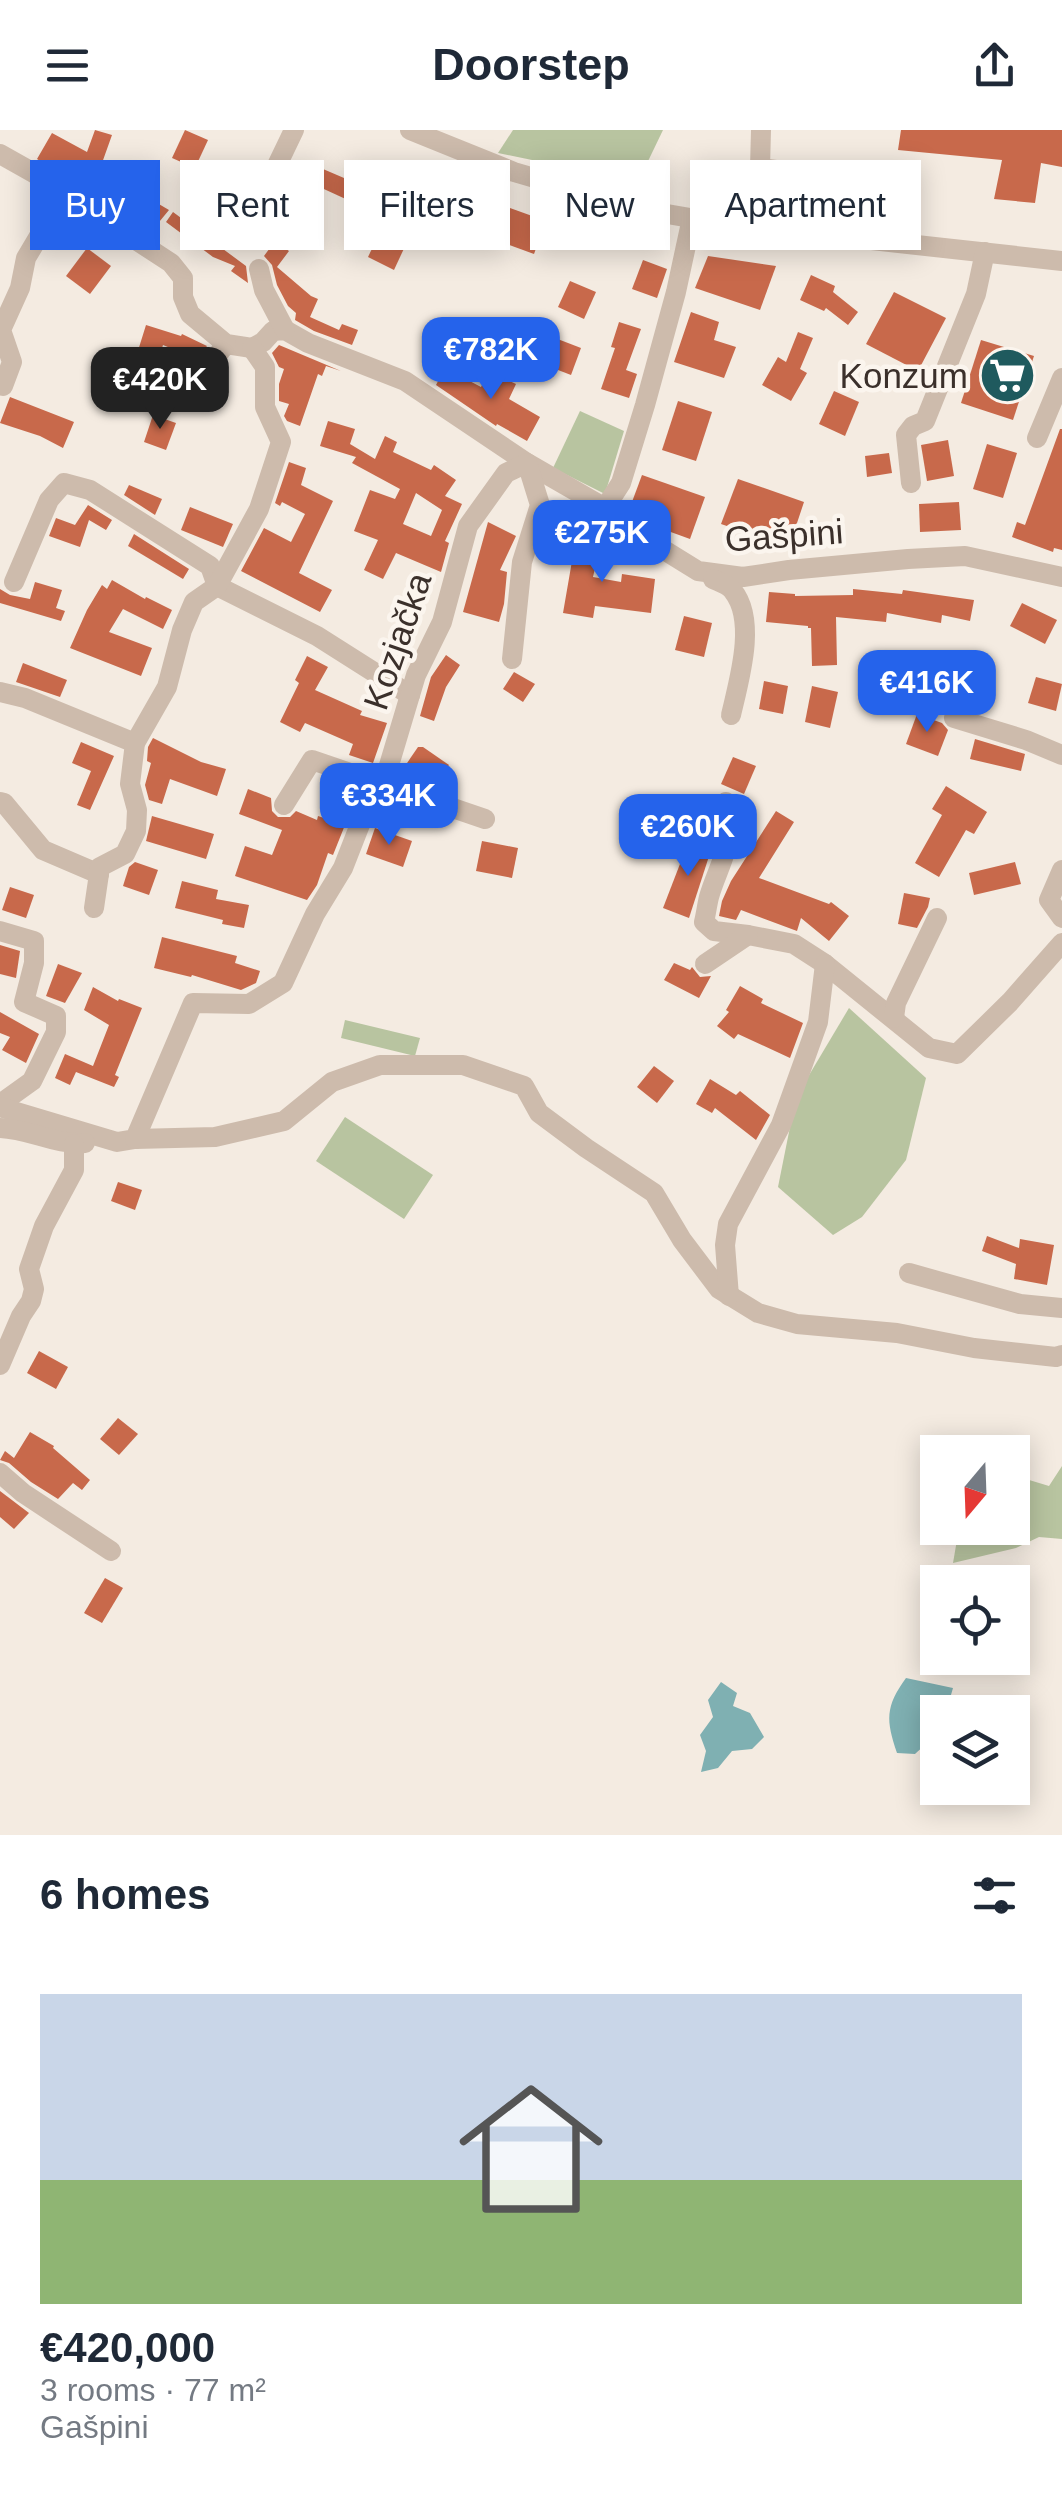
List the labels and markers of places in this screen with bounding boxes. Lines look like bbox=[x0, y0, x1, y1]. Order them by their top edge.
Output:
pin: €782K bbox=[421, 317, 561, 402]
supermarket icon: Konzum bbox=[977, 345, 1037, 405]
pin: €420K bbox=[90, 347, 230, 432]
place label: Konzum bbox=[840, 356, 968, 395]
pin: €275K bbox=[532, 500, 672, 585]
pin: €416K bbox=[857, 650, 997, 735]
pin: €334K bbox=[319, 763, 459, 848]
pin: €260K bbox=[618, 794, 758, 879]

